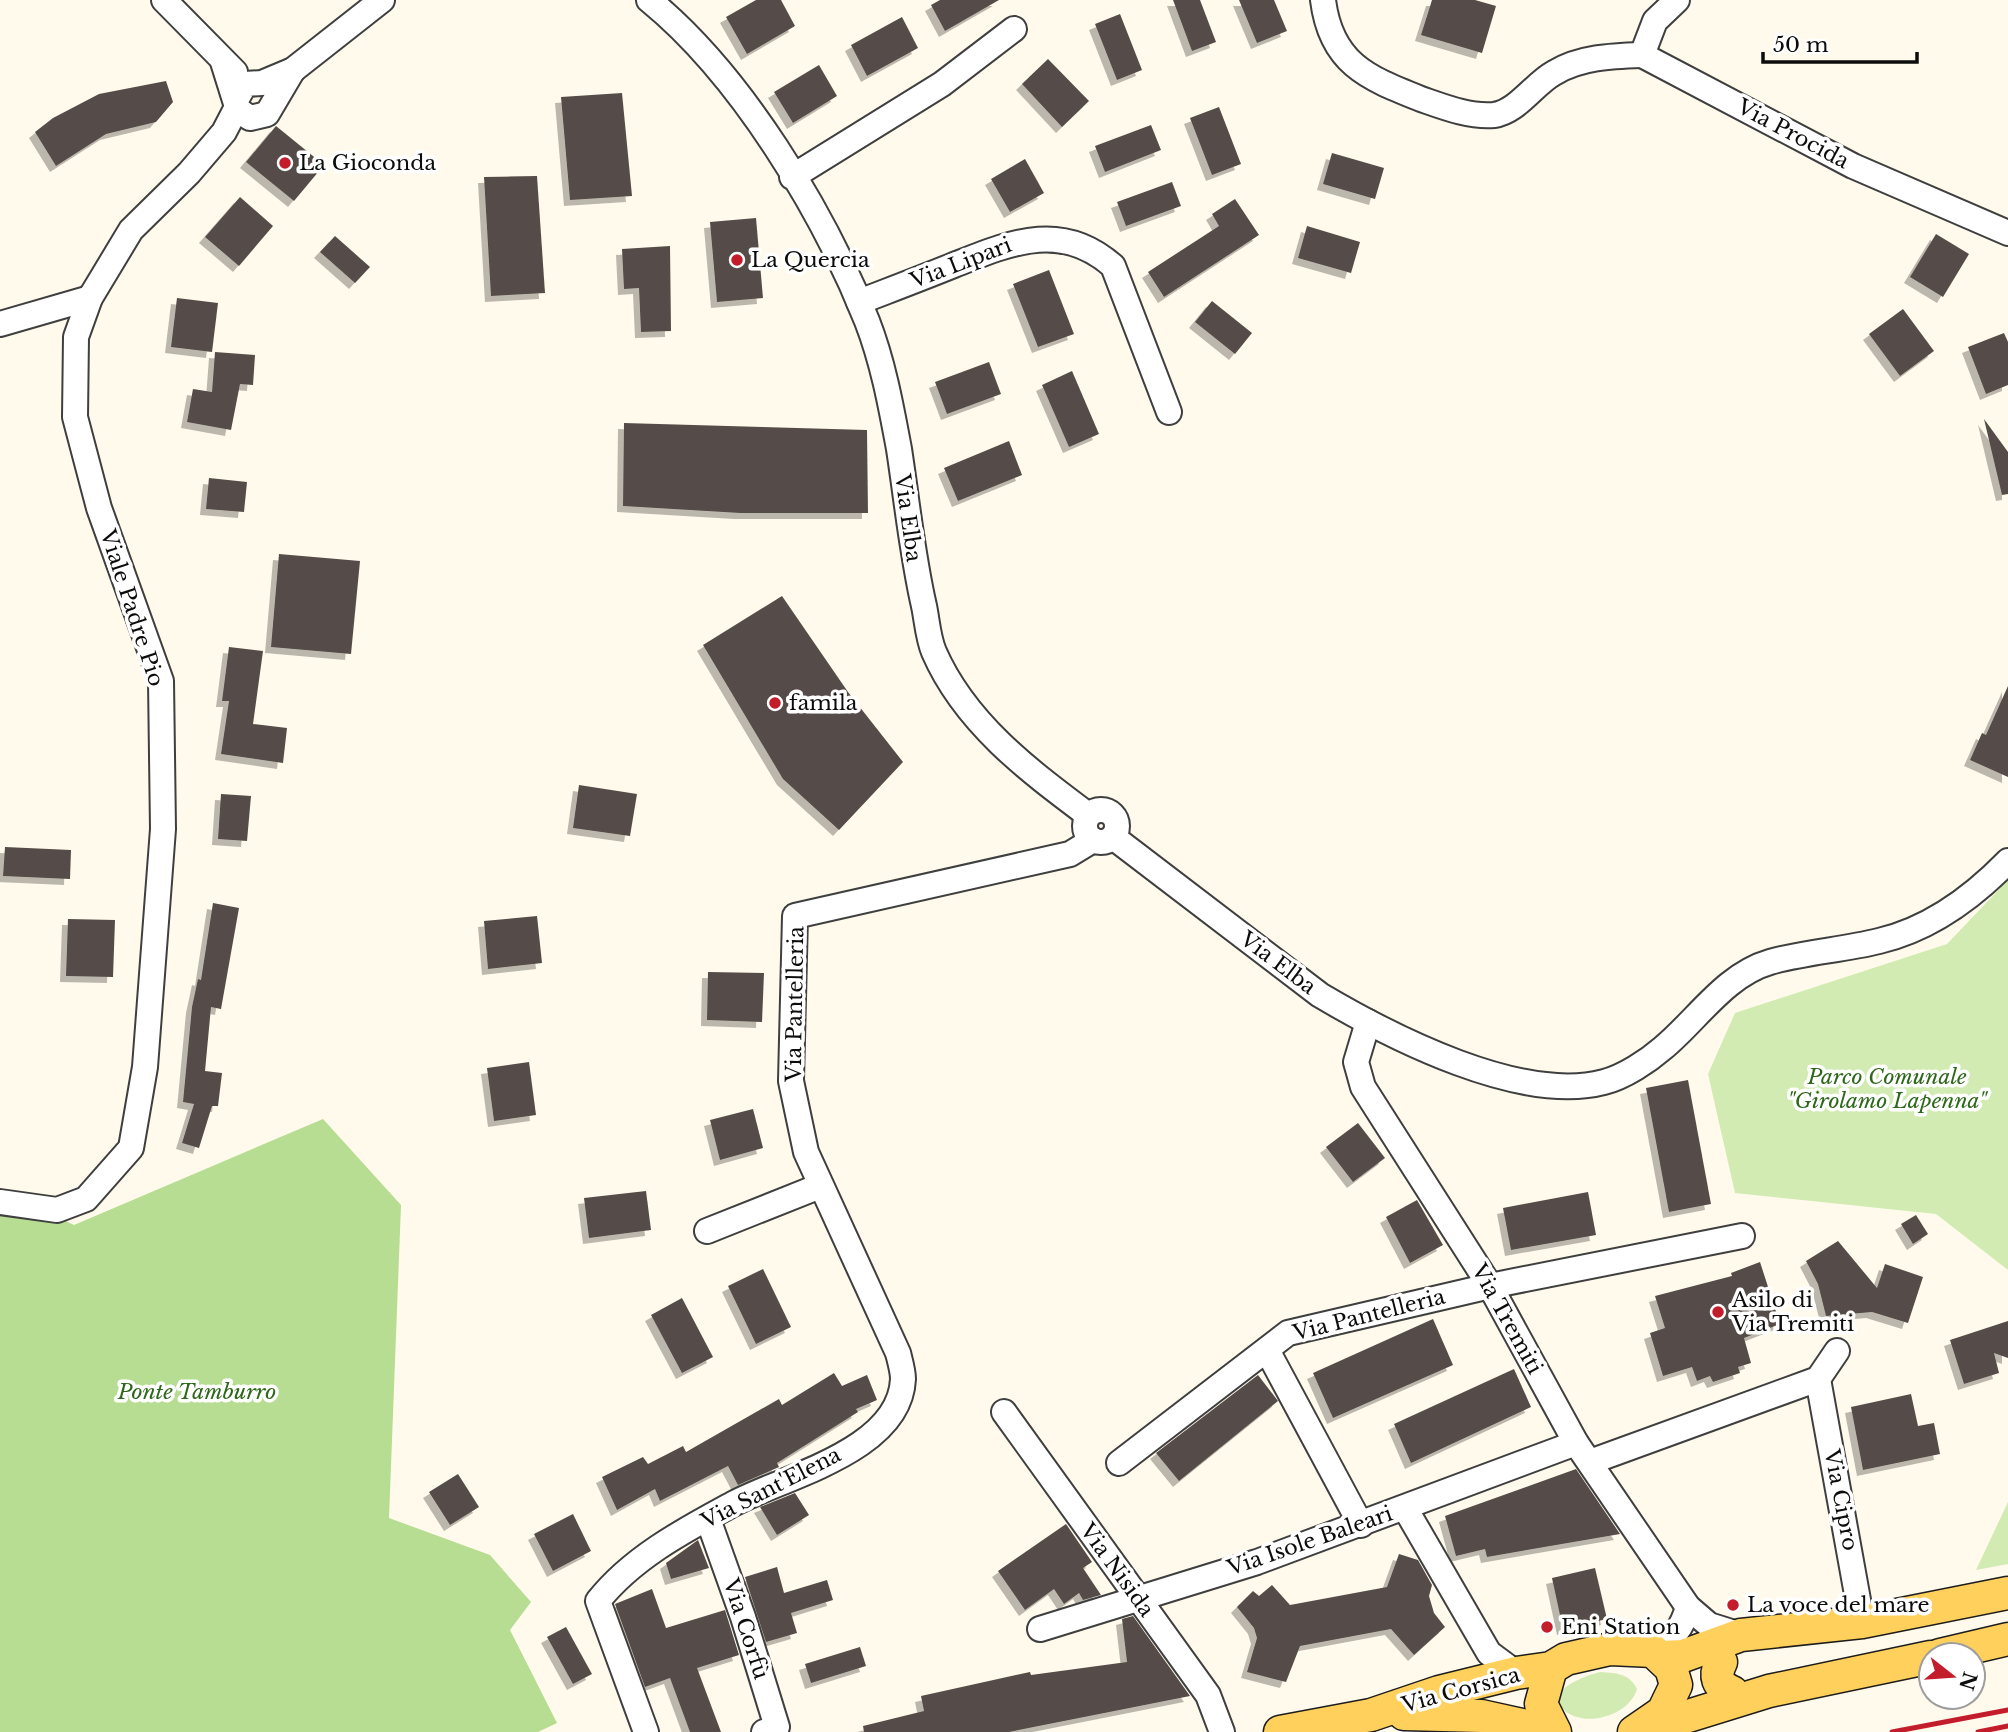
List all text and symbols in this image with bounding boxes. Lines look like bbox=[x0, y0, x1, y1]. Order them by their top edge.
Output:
scale bar bbox=[1763, 21, 1917, 65]
text: 50 m bbox=[1773, 32, 1829, 58]
street label: Via Procida bbox=[1732, 93, 1854, 175]
place label: La Gioconda bbox=[299, 150, 436, 176]
marker: La Gioconda bbox=[277, 155, 293, 171]
street label: Via Lipari bbox=[906, 232, 1015, 295]
place label: La Quercia bbox=[751, 247, 870, 273]
marker: La Quercia bbox=[729, 252, 745, 268]
street label: Via Elba bbox=[889, 471, 927, 564]
street label: Viale Padre Pio bbox=[94, 525, 170, 690]
place label: famila bbox=[789, 690, 858, 716]
marker: famila bbox=[767, 695, 783, 711]
street label: Via Elba bbox=[1234, 925, 1321, 1000]
street label: Via Pantelleria bbox=[781, 926, 809, 1083]
park label: Parco Comunale "Girolamo Lapenna" bbox=[1787, 1064, 1988, 1114]
street label: Via Tremiti bbox=[1466, 1258, 1548, 1379]
street label: Via Pantelleria bbox=[1289, 1283, 1448, 1347]
place label: Asilo di Via Tremiti bbox=[1731, 1287, 1854, 1337]
marker: Asilo di Via Tremiti bbox=[1710, 1304, 1726, 1320]
park label: Ponte Tamburro bbox=[117, 1379, 276, 1405]
street label: Via Sant'Elena bbox=[696, 1441, 845, 1535]
street label: Via Cipro bbox=[1818, 1446, 1864, 1553]
street label: Via Isole Baleari bbox=[1223, 1501, 1396, 1582]
street label: Via Nisida bbox=[1074, 1517, 1160, 1622]
street label: Via Corfù bbox=[717, 1574, 774, 1683]
place label: La voce del mare bbox=[1747, 1592, 1930, 1618]
marker: La voce del mare bbox=[1725, 1597, 1741, 1613]
place label: Eni Station bbox=[1561, 1614, 1680, 1640]
marker: Eni Station bbox=[1539, 1619, 1555, 1635]
north arrow bbox=[1917, 1641, 1987, 1711]
street label: Via Corsica bbox=[1398, 1662, 1523, 1718]
text: N bbox=[1954, 1669, 1981, 1693]

